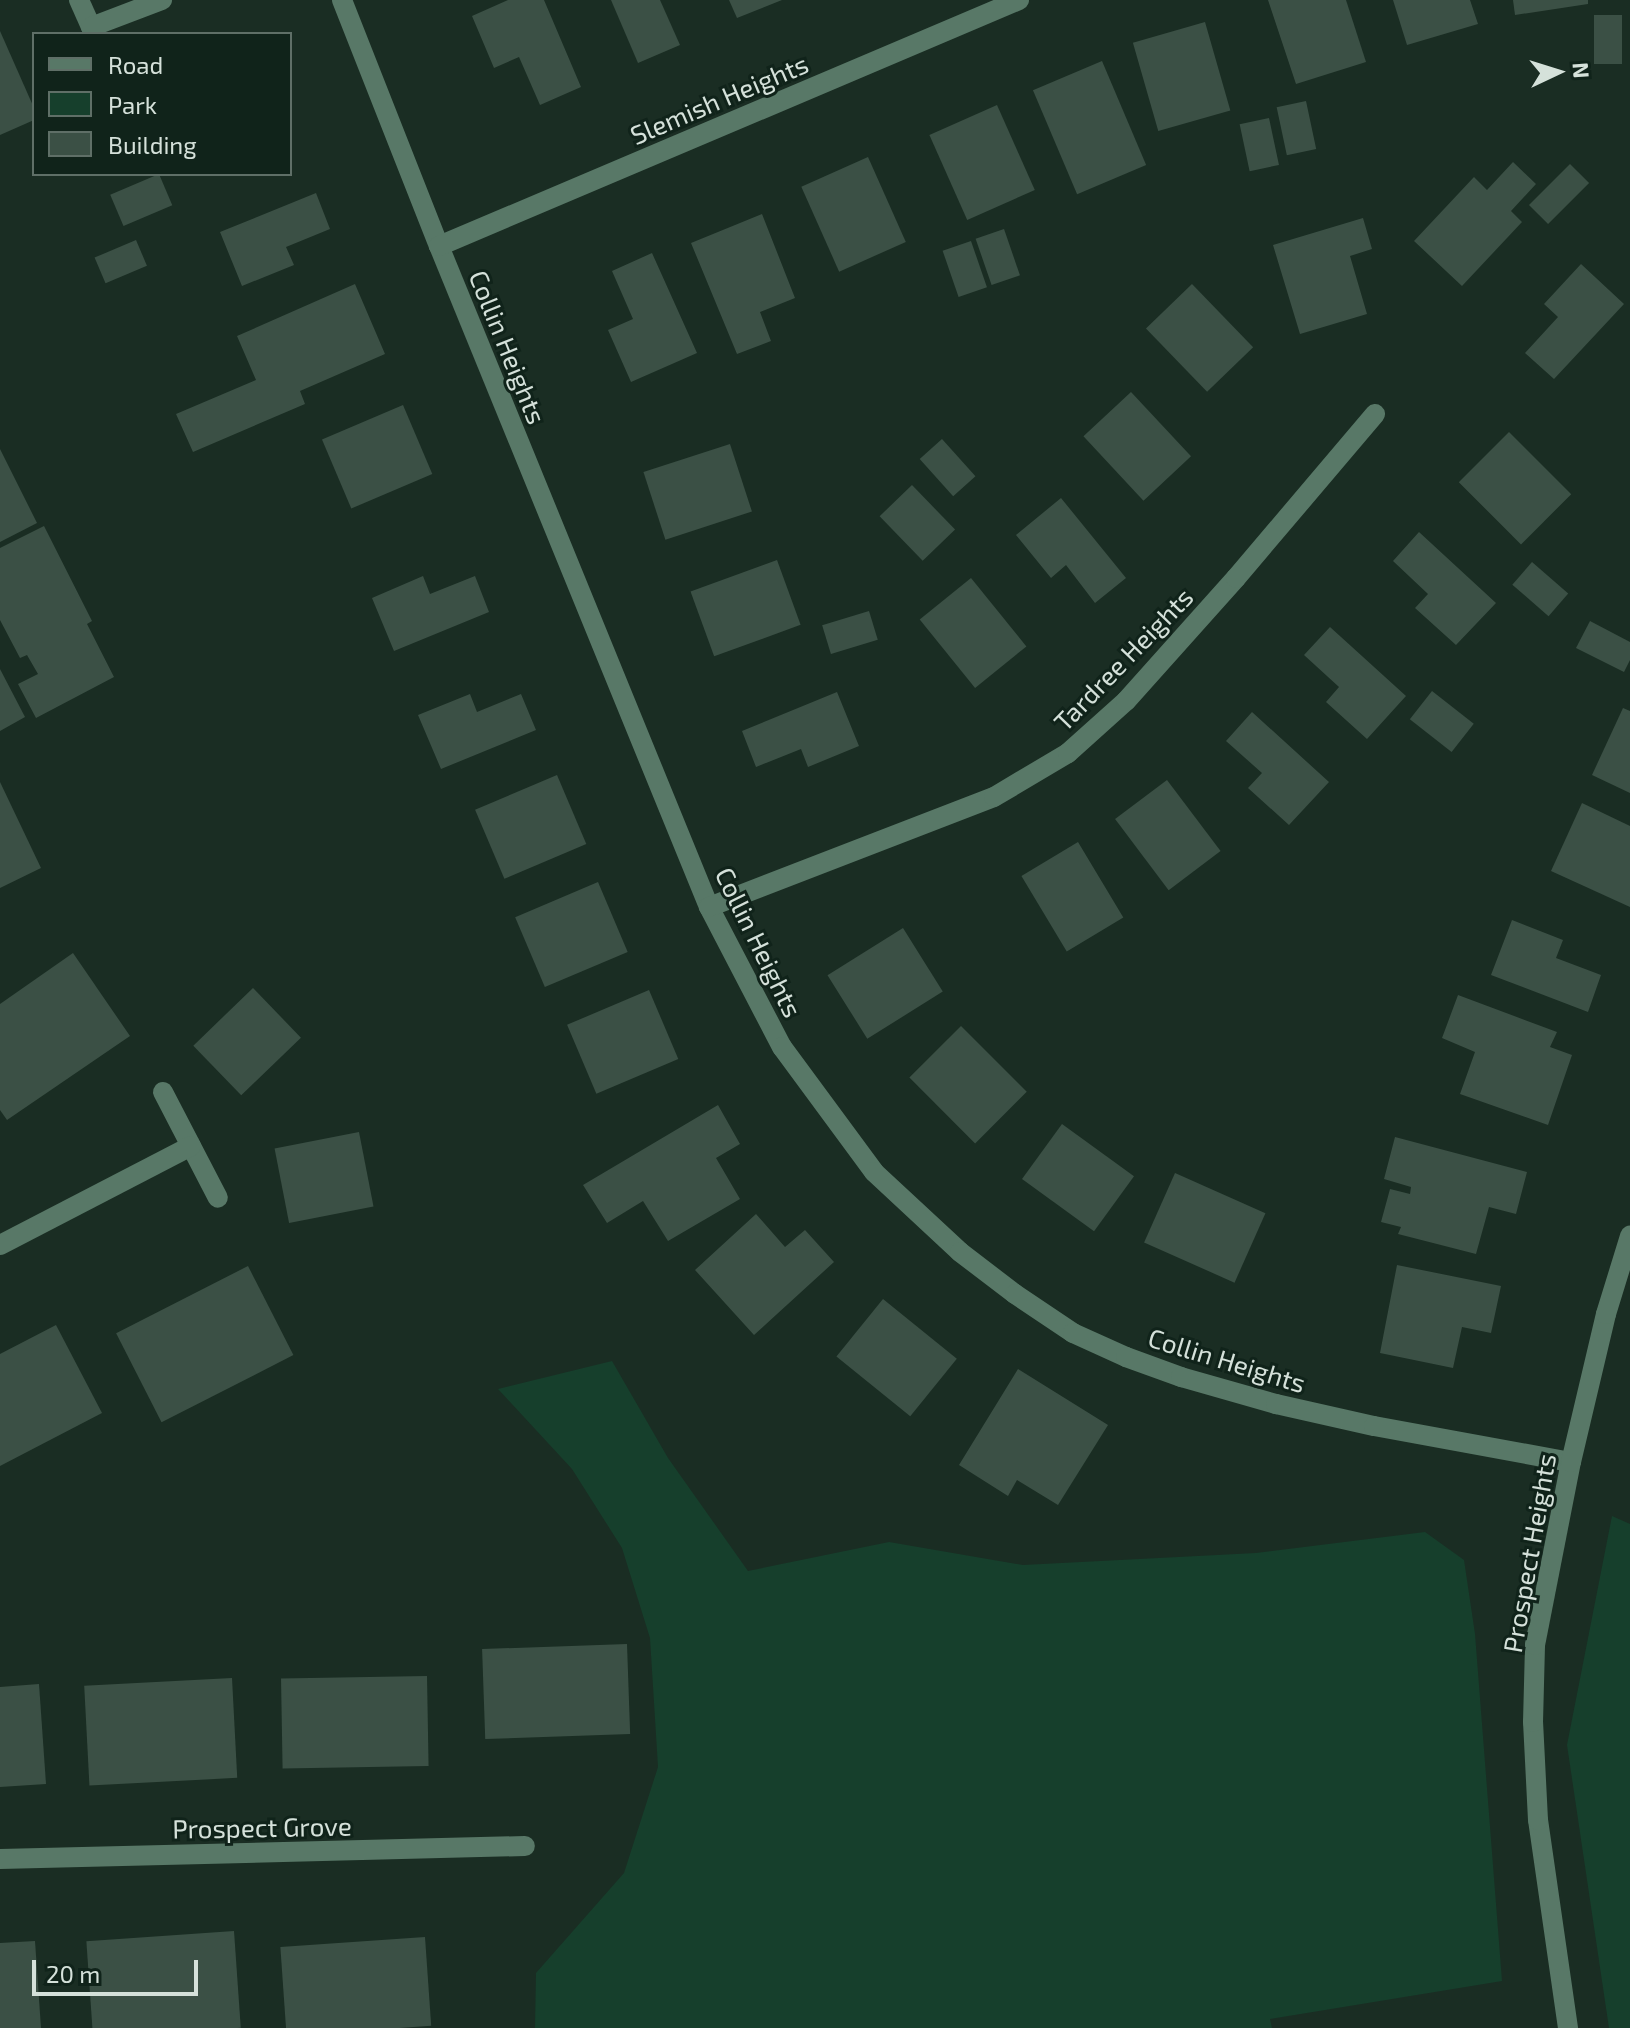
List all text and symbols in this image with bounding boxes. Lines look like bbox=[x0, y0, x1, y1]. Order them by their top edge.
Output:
legend bbox=[32, 32, 292, 176]
north arrow bbox=[1518, 32, 1598, 112]
street label: Slemish Heights bbox=[625, 47, 813, 151]
text: Road bbox=[108, 50, 163, 79]
text: N bbox=[1568, 61, 1595, 79]
text: Park bbox=[108, 90, 157, 119]
text: Building bbox=[108, 130, 197, 159]
street label: Collin Heights bbox=[463, 266, 553, 428]
street label: Tardree Heights bbox=[1047, 581, 1199, 737]
street label: Collin Heights bbox=[709, 862, 809, 1022]
street label: Collin Heights bbox=[1145, 1321, 1309, 1399]
street label: Prospect Heights bbox=[1496, 1451, 1562, 1655]
street label: Prospect Grove bbox=[172, 1810, 352, 1844]
scale bar bbox=[36, 1944, 202, 1994]
text: 20 m bbox=[46, 1959, 100, 1988]

